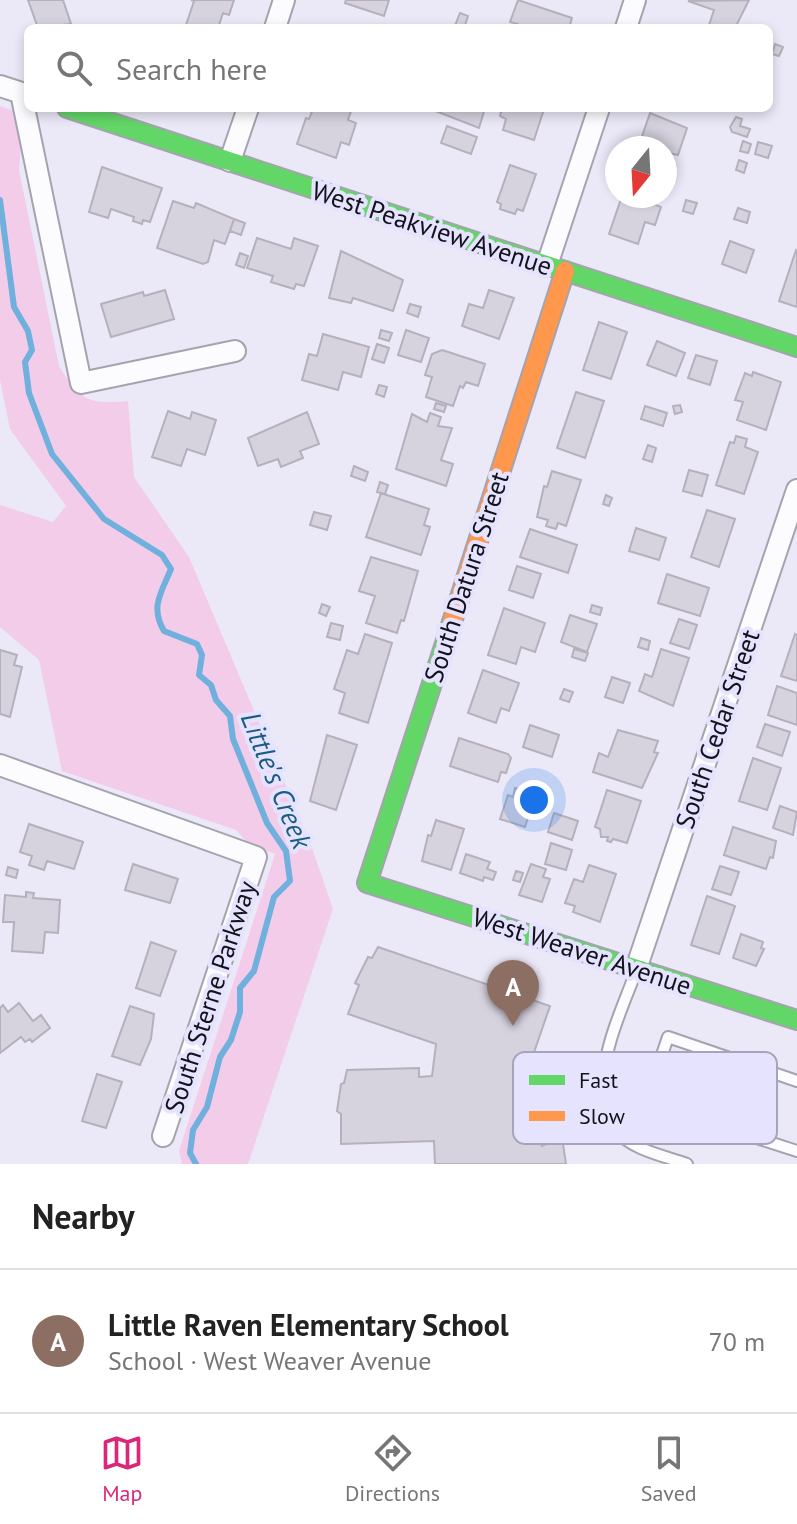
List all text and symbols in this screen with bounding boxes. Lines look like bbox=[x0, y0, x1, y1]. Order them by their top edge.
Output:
search box bbox=[24, 24, 773, 112]
icon: search bbox=[52, 46, 96, 90]
text: Search here bbox=[116, 49, 267, 88]
north arrow bbox=[605, 136, 677, 208]
street label: West Peakview Avenue bbox=[308, 174, 556, 282]
street label: South Datura Street bbox=[416, 467, 516, 686]
street label: South Cedar Street bbox=[668, 625, 767, 833]
water label: Little's Creek bbox=[233, 706, 322, 855]
your location bbox=[514, 780, 554, 820]
street label: South Sterne Parkway bbox=[157, 877, 263, 1117]
street label: West Weaver Avenue bbox=[468, 901, 696, 1001]
pin: A bbox=[487, 960, 539, 1026]
legend bbox=[513, 1052, 777, 1144]
text: Fast bbox=[579, 1066, 619, 1094]
text: Slow bbox=[579, 1102, 625, 1130]
text: Nearby bbox=[32, 1194, 134, 1238]
text: Little Raven Elementary School bbox=[108, 1305, 509, 1344]
text: A bbox=[50, 1325, 66, 1358]
text: 70 m bbox=[709, 1325, 765, 1358]
text: School · West Weaver Avenue bbox=[108, 1344, 432, 1377]
tab: Map bbox=[100, 1431, 144, 1507]
tab: Directions bbox=[345, 1431, 440, 1507]
tab: Saved bbox=[641, 1431, 697, 1507]

